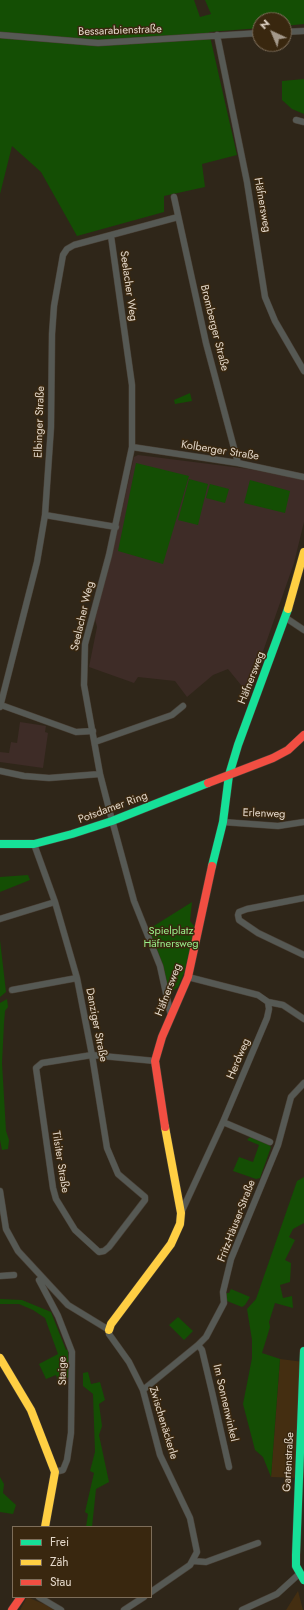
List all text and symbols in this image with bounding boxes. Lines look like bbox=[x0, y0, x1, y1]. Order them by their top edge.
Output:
north arrow bbox=[252, 12, 292, 52]
text: N bbox=[256, 15, 273, 33]
street label: Bessarabienstraße bbox=[78, 23, 162, 39]
street label: Häfnersweg bbox=[251, 177, 273, 233]
street label: Seelacher Weg bbox=[117, 250, 139, 322]
street label: Bromberger Straße bbox=[197, 283, 231, 373]
street label: Elbinger Straße bbox=[32, 386, 48, 458]
street label: Kolberger Straße bbox=[180, 438, 260, 464]
street label: Seelacher Weg bbox=[69, 580, 97, 652]
street label: Häfnersweg bbox=[236, 650, 268, 706]
street label: Potsdamer Ring bbox=[77, 789, 149, 827]
street label: Erlenweg bbox=[242, 807, 286, 821]
park label: Spielplatz Häfnersweg bbox=[143, 924, 199, 950]
street label: Häfnersweg bbox=[153, 962, 185, 1018]
street label: Danziger Straße bbox=[82, 987, 110, 1063]
street label: Herdweg bbox=[225, 1037, 253, 1081]
street label: Tilsiter Straße bbox=[49, 1130, 71, 1194]
street label: Fritz-Häuser-Straße bbox=[215, 1178, 259, 1264]
street label: Staige bbox=[56, 1357, 70, 1385]
street label: Im Sonnenwinkel bbox=[210, 1363, 240, 1443]
street label: Zwischenäckerle bbox=[146, 1385, 180, 1461]
street label: Gartenstraße bbox=[281, 1432, 297, 1492]
legend bbox=[12, 1526, 152, 1598]
text: Frei bbox=[50, 1533, 69, 1551]
text: Zäh bbox=[50, 1553, 69, 1571]
text: Stau bbox=[50, 1573, 72, 1591]

